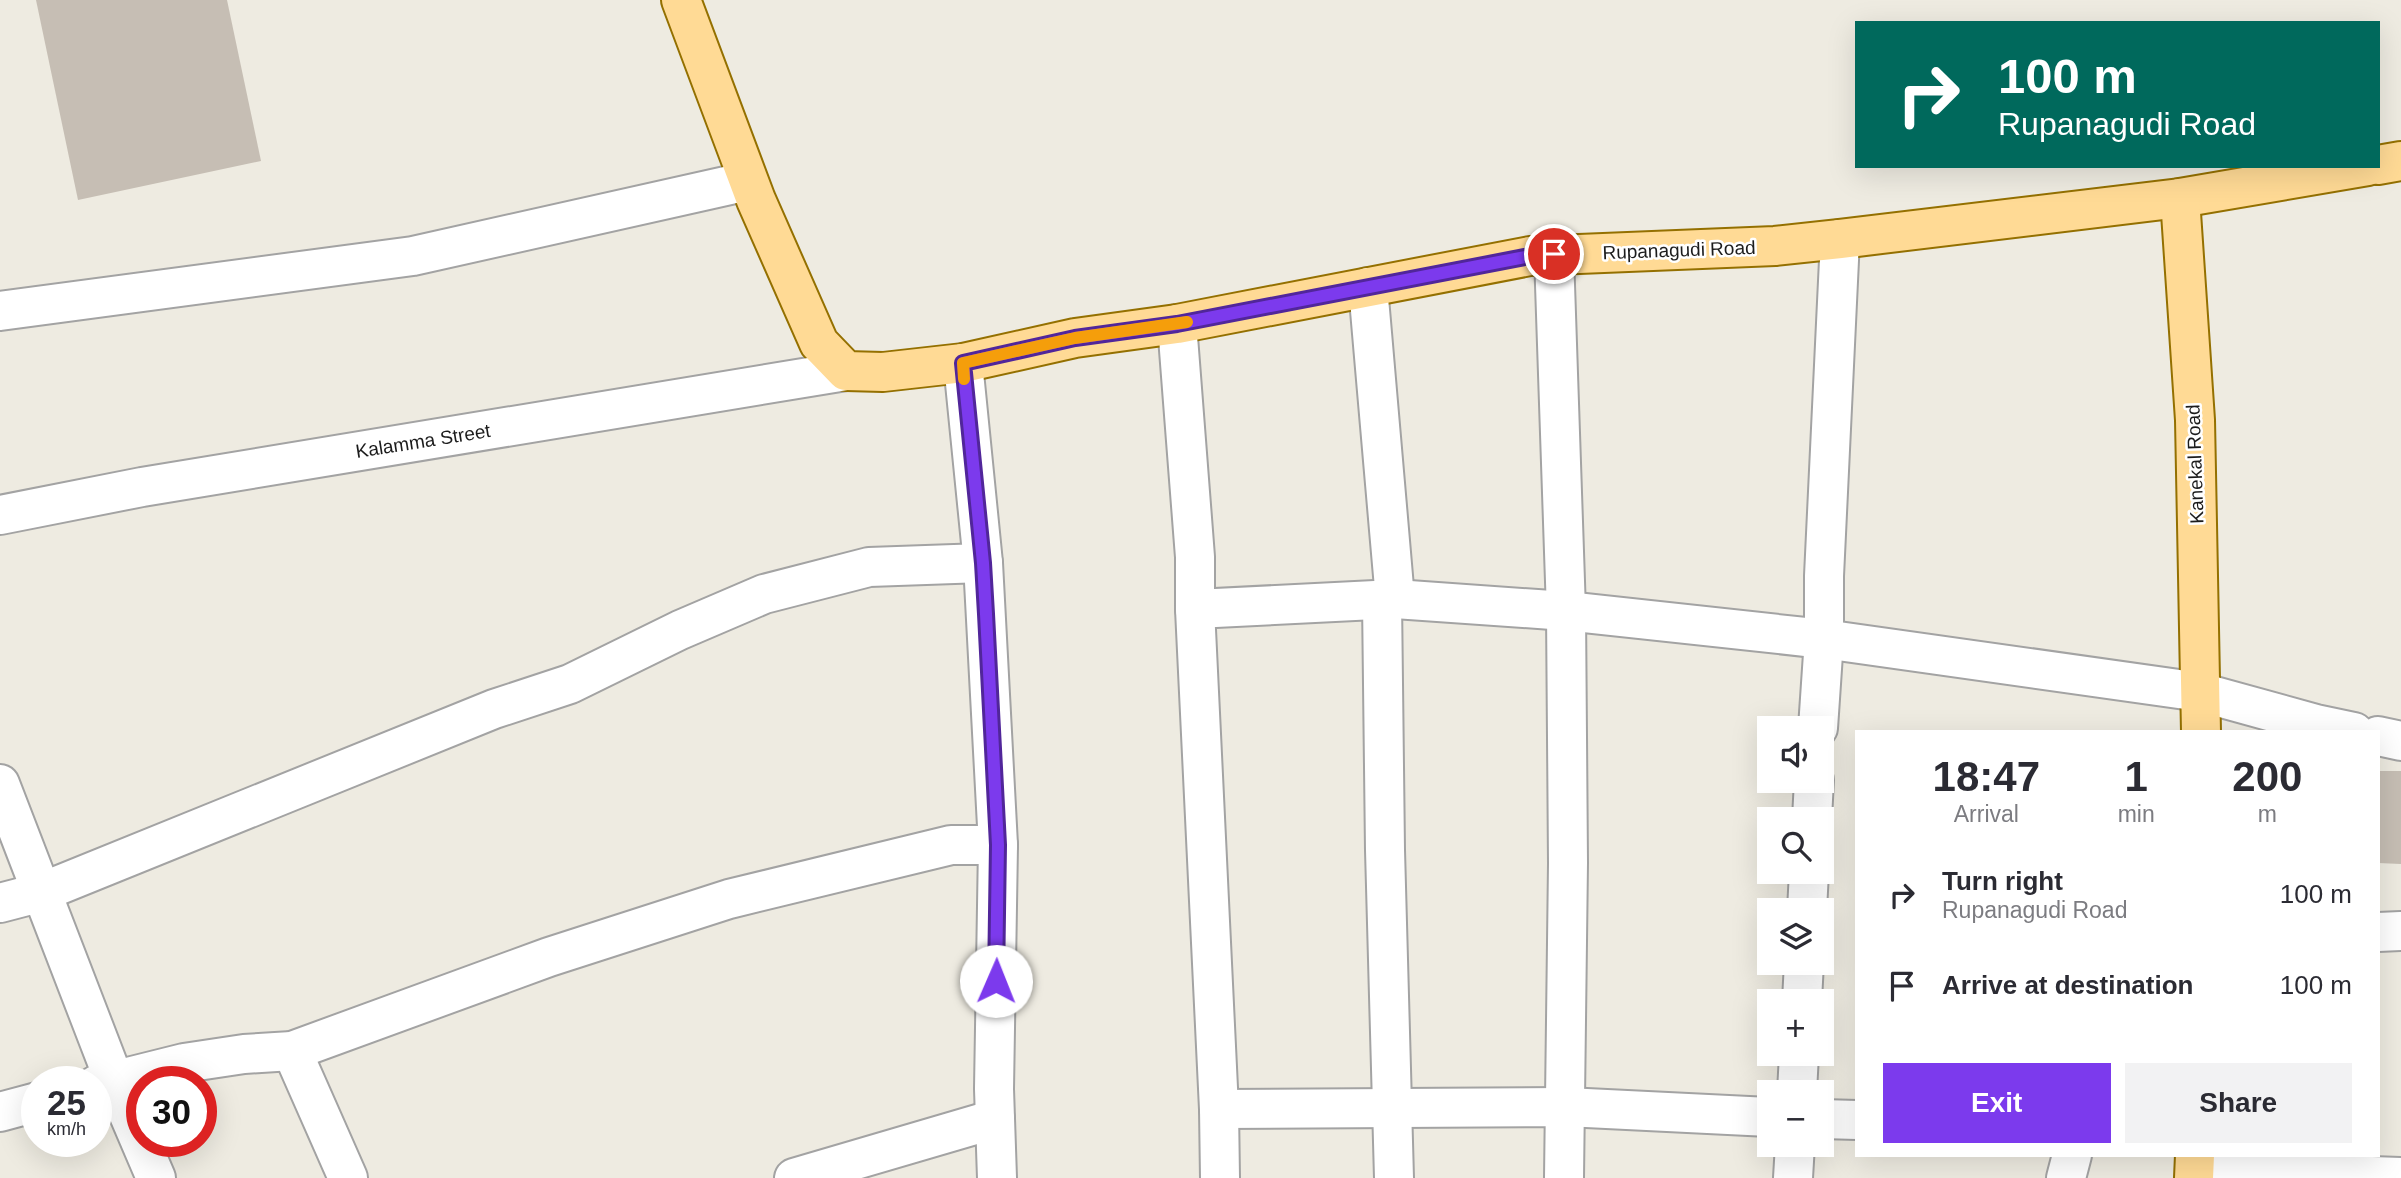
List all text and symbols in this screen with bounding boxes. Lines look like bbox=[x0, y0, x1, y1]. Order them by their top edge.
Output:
icon: right bbox=[1883, 49, 1974, 140]
text: 100 m bbox=[1998, 49, 2137, 103]
text: Rupanagudi Road bbox=[1998, 106, 2256, 142]
pin bbox=[1524, 224, 1584, 284]
icon: arrive bbox=[1535, 235, 1573, 273]
street label: Rupanagudi Road bbox=[1602, 237, 1756, 263]
street label: Kanekal Road bbox=[2182, 404, 2208, 524]
street label: Kalamma Street bbox=[354, 420, 493, 462]
map controls bbox=[1757, 716, 1834, 1157]
button: sound bbox=[1757, 716, 1834, 793]
text: 18:47 bbox=[1933, 753, 2040, 800]
text: 1 bbox=[2124, 753, 2148, 800]
text: 200 bbox=[2232, 753, 2302, 800]
text: Arrival bbox=[1954, 801, 2019, 827]
text: min bbox=[2118, 801, 2155, 827]
text: m bbox=[2258, 801, 2277, 827]
button: search bbox=[1757, 807, 1834, 884]
text: Turn right bbox=[1942, 866, 2063, 896]
icon: right bbox=[1883, 876, 1921, 914]
text: 100 m bbox=[2280, 879, 2352, 909]
text: Rupanagudi Road bbox=[1942, 897, 2127, 923]
button: layers bbox=[1757, 898, 1834, 975]
position arrow bbox=[959, 944, 1033, 1018]
icon: arrive bbox=[1883, 967, 1921, 1005]
text: Arrive at destination bbox=[1942, 970, 2193, 1000]
text: 100 m bbox=[2280, 970, 2352, 1000]
button: + bbox=[1757, 989, 1834, 1066]
button: Exit bbox=[1883, 1063, 2111, 1143]
button: Share bbox=[2125, 1063, 2352, 1143]
speed limit sign: 30 bbox=[126, 1066, 217, 1157]
button: − bbox=[1757, 1080, 1834, 1157]
text: 25 bbox=[47, 1083, 86, 1122]
text: km/h bbox=[47, 1119, 86, 1139]

